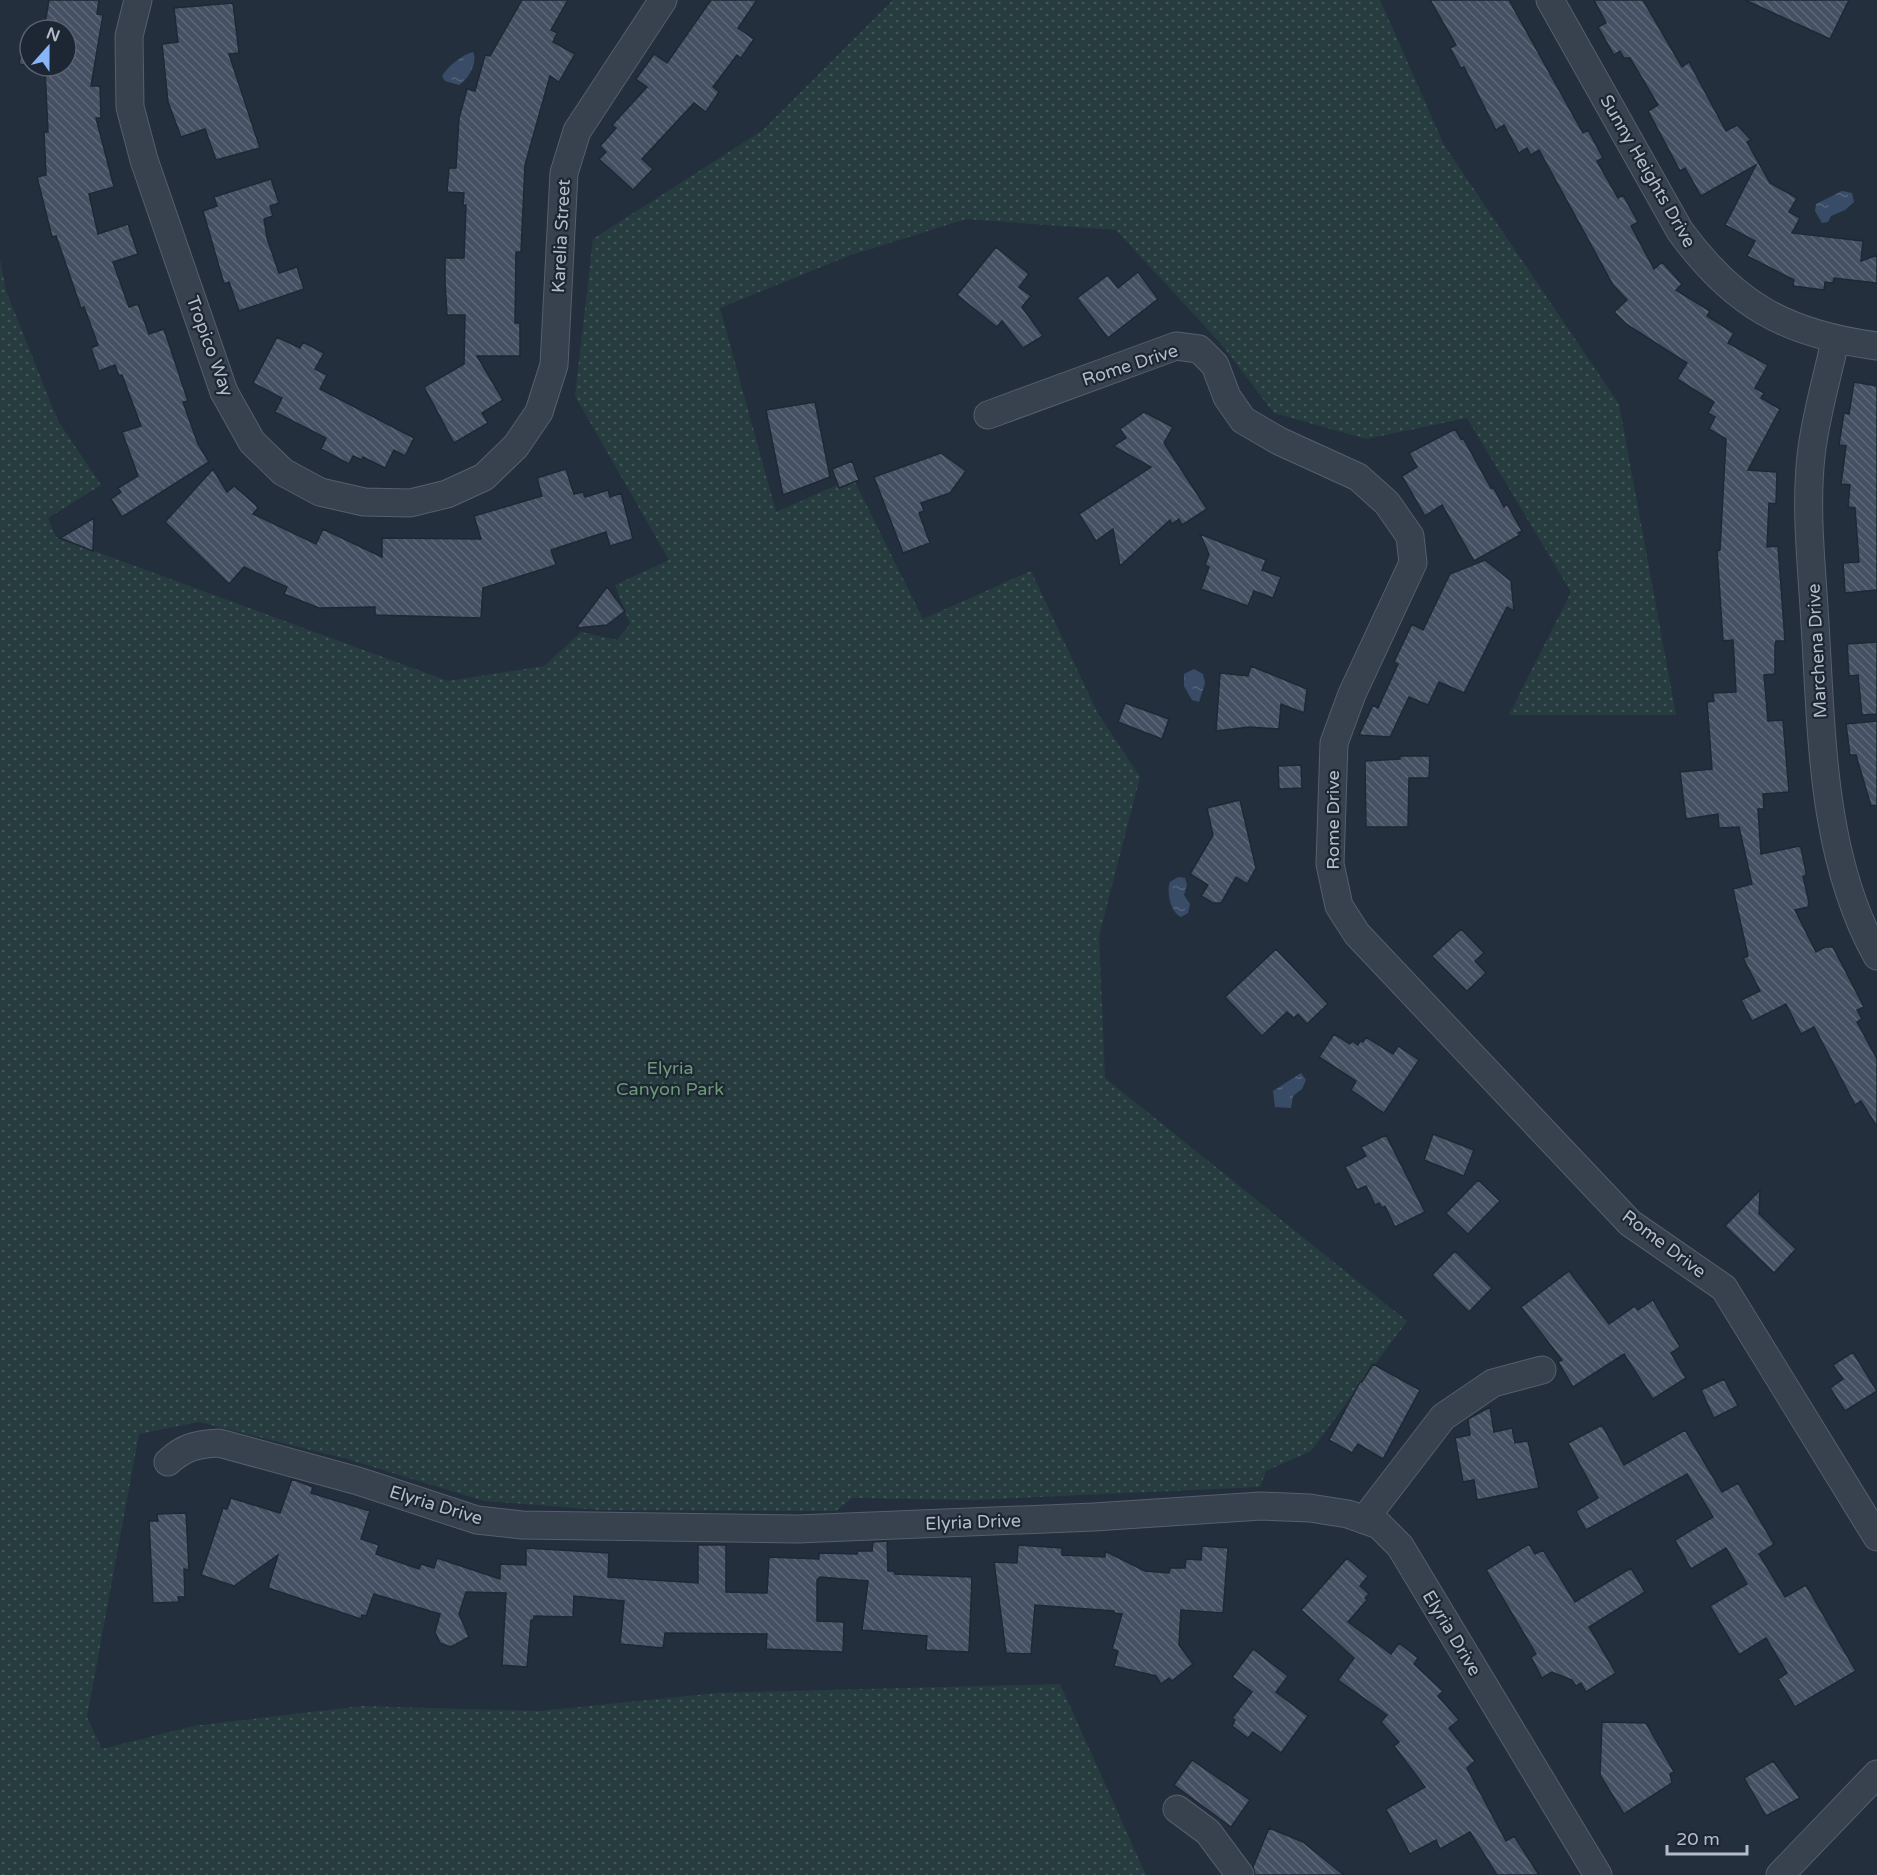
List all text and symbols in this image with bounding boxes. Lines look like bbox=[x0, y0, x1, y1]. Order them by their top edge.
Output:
north arrow bbox=[18, 18, 78, 78]
text: N bbox=[43, 23, 63, 47]
street label: Sunny Heights Drive bbox=[1595, 91, 1701, 251]
street label: Karelia Street bbox=[547, 178, 575, 294]
street label: Tropico Way bbox=[182, 293, 238, 400]
street label: Rome Drive bbox=[1079, 339, 1181, 391]
street label: Marchena Drive bbox=[1802, 583, 1832, 719]
street label: Rome Drive bbox=[1322, 770, 1344, 870]
park label: Elyria Canyon Park bbox=[616, 1057, 724, 1100]
street label: Rome Drive bbox=[1618, 1205, 1710, 1283]
street label: Elyria Drive bbox=[387, 1480, 485, 1530]
street label: Elyria Drive bbox=[925, 1509, 1021, 1535]
street label: Elyria Drive bbox=[1418, 1586, 1486, 1680]
scale bar bbox=[1667, 1818, 1746, 1856]
text: 20 m bbox=[1676, 1828, 1720, 1850]

